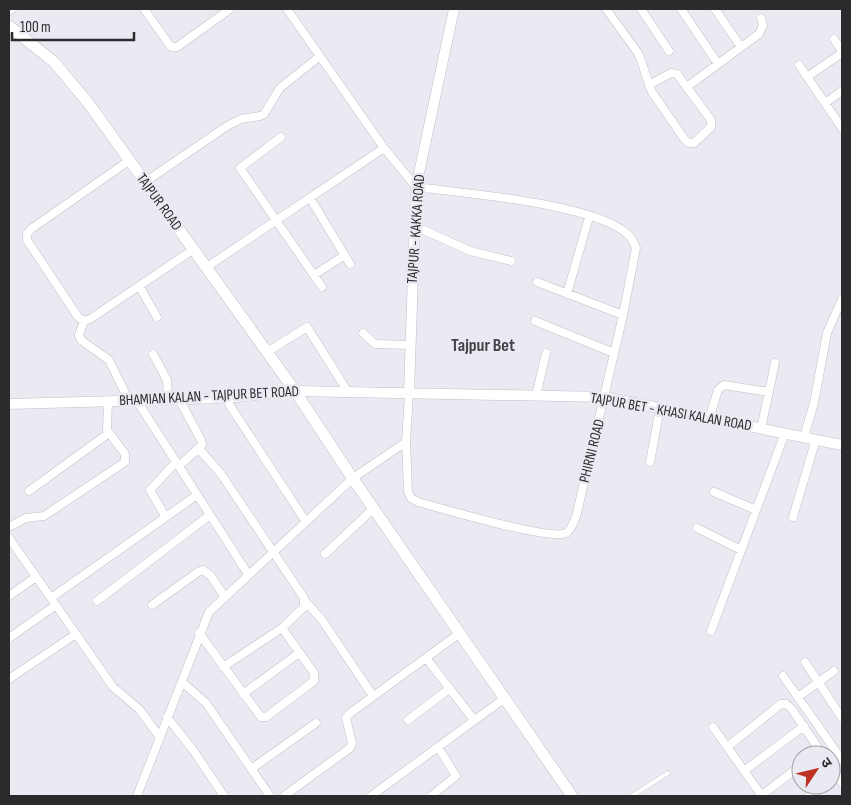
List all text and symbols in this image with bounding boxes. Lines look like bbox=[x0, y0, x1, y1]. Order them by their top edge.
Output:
scale bar bbox=[12, 10, 135, 42]
text: 100 m bbox=[20, 18, 51, 37]
street label: TAJPUR ROAD bbox=[132, 170, 186, 234]
street label: TAJPUR - KAKKA ROAD bbox=[403, 174, 429, 284]
district label: Tajpur Bet bbox=[451, 335, 515, 356]
street label: BHAMIAN KALAN - TAJPUR BET ROAD bbox=[119, 382, 299, 410]
street label: TAJPUR BET - KHASI KALAN ROAD bbox=[589, 388, 753, 436]
street label: PHIRNI ROAD bbox=[575, 417, 609, 485]
north arrow bbox=[791, 745, 841, 795]
text: उ bbox=[817, 755, 836, 772]

